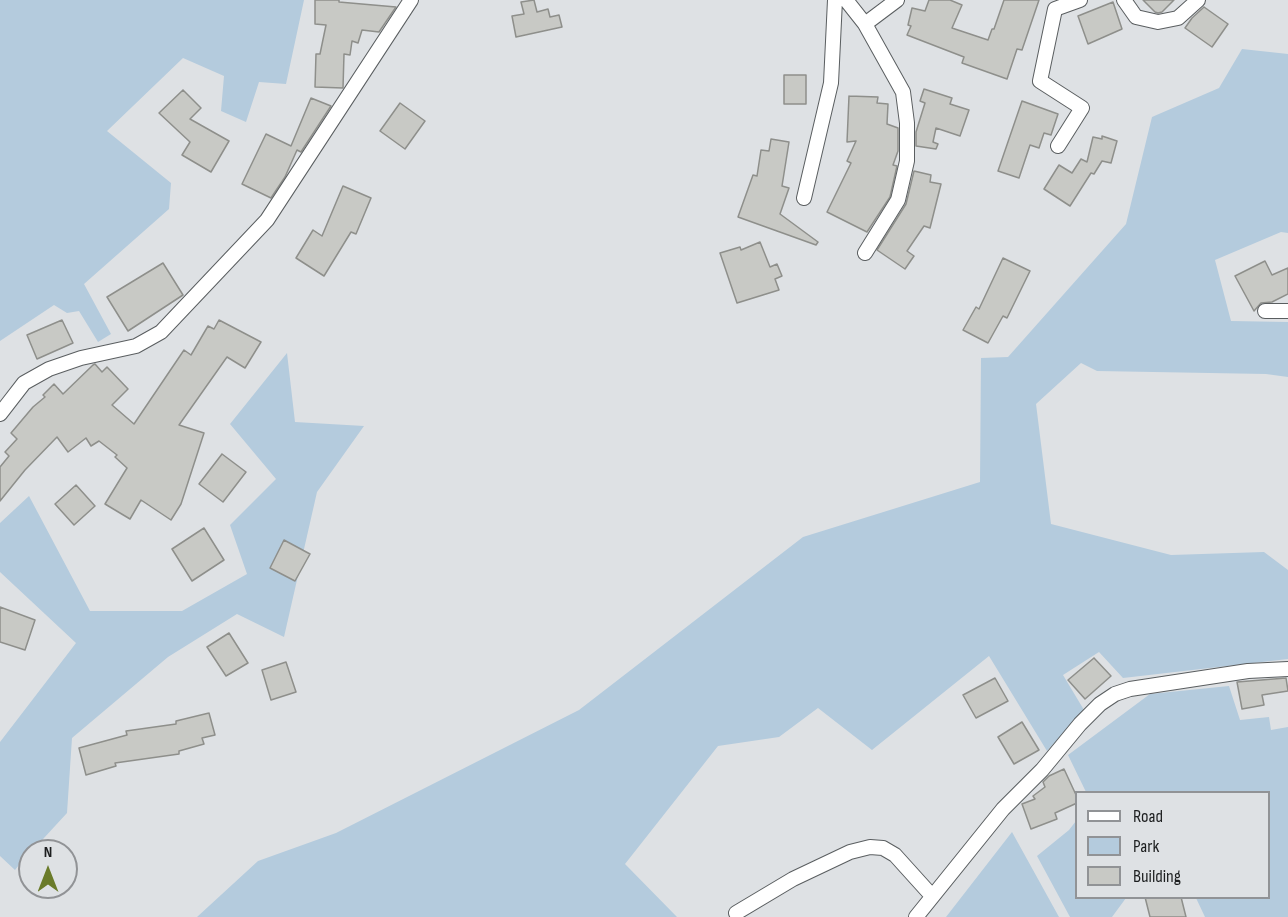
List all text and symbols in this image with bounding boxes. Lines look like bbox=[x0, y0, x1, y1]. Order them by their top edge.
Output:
legend bbox=[1075, 791, 1270, 899]
text: Road bbox=[1133, 806, 1163, 827]
text: Park bbox=[1133, 836, 1159, 857]
north arrow bbox=[18, 839, 78, 899]
text: N bbox=[44, 843, 52, 862]
text: Building bbox=[1133, 866, 1181, 887]

